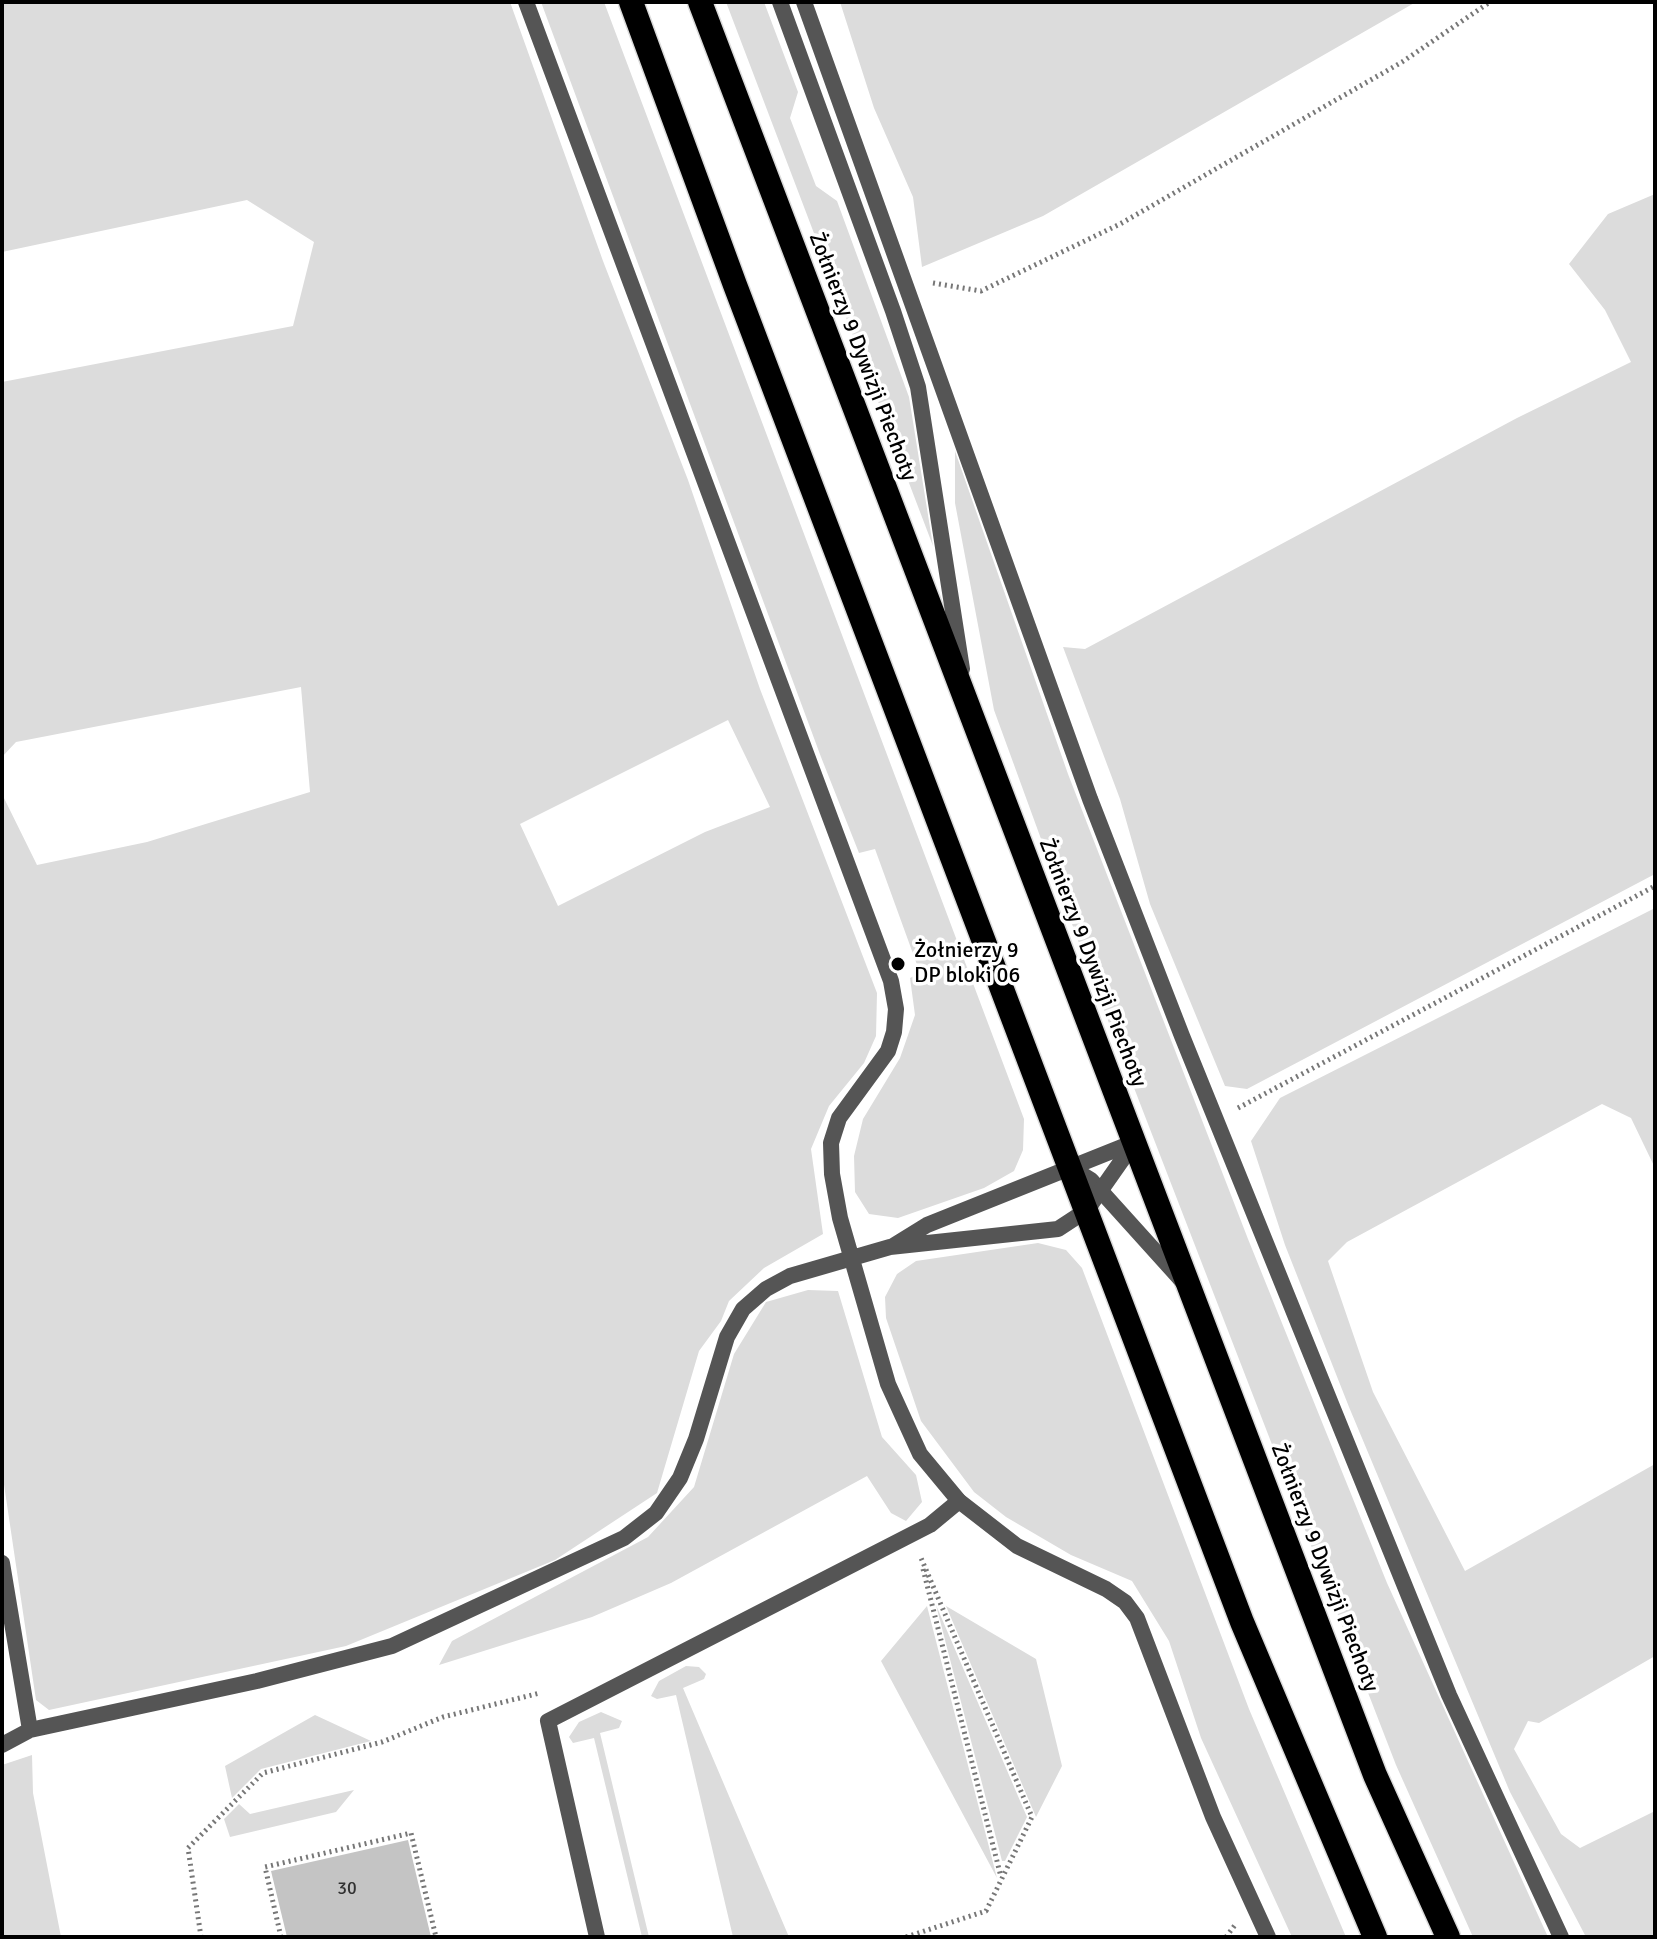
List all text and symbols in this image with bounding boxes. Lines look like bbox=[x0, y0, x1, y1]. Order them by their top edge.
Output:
street label: Żołnierzy 9 Dywizji Piechoty bbox=[802, 229, 922, 485]
street label: Żołnierzy 9 Dywizji Piechoty bbox=[1032, 835, 1152, 1091]
place label: Żołnierzy 9 DP bloki 06 bbox=[914, 938, 1020, 990]
marker: Żołnierzy 9 DP bloki 06 bbox=[889, 955, 907, 973]
street label: Żołnierzy 9 Dywizji Piechoty bbox=[1264, 1440, 1384, 1696]
house number: 30 bbox=[337, 1878, 357, 1900]

